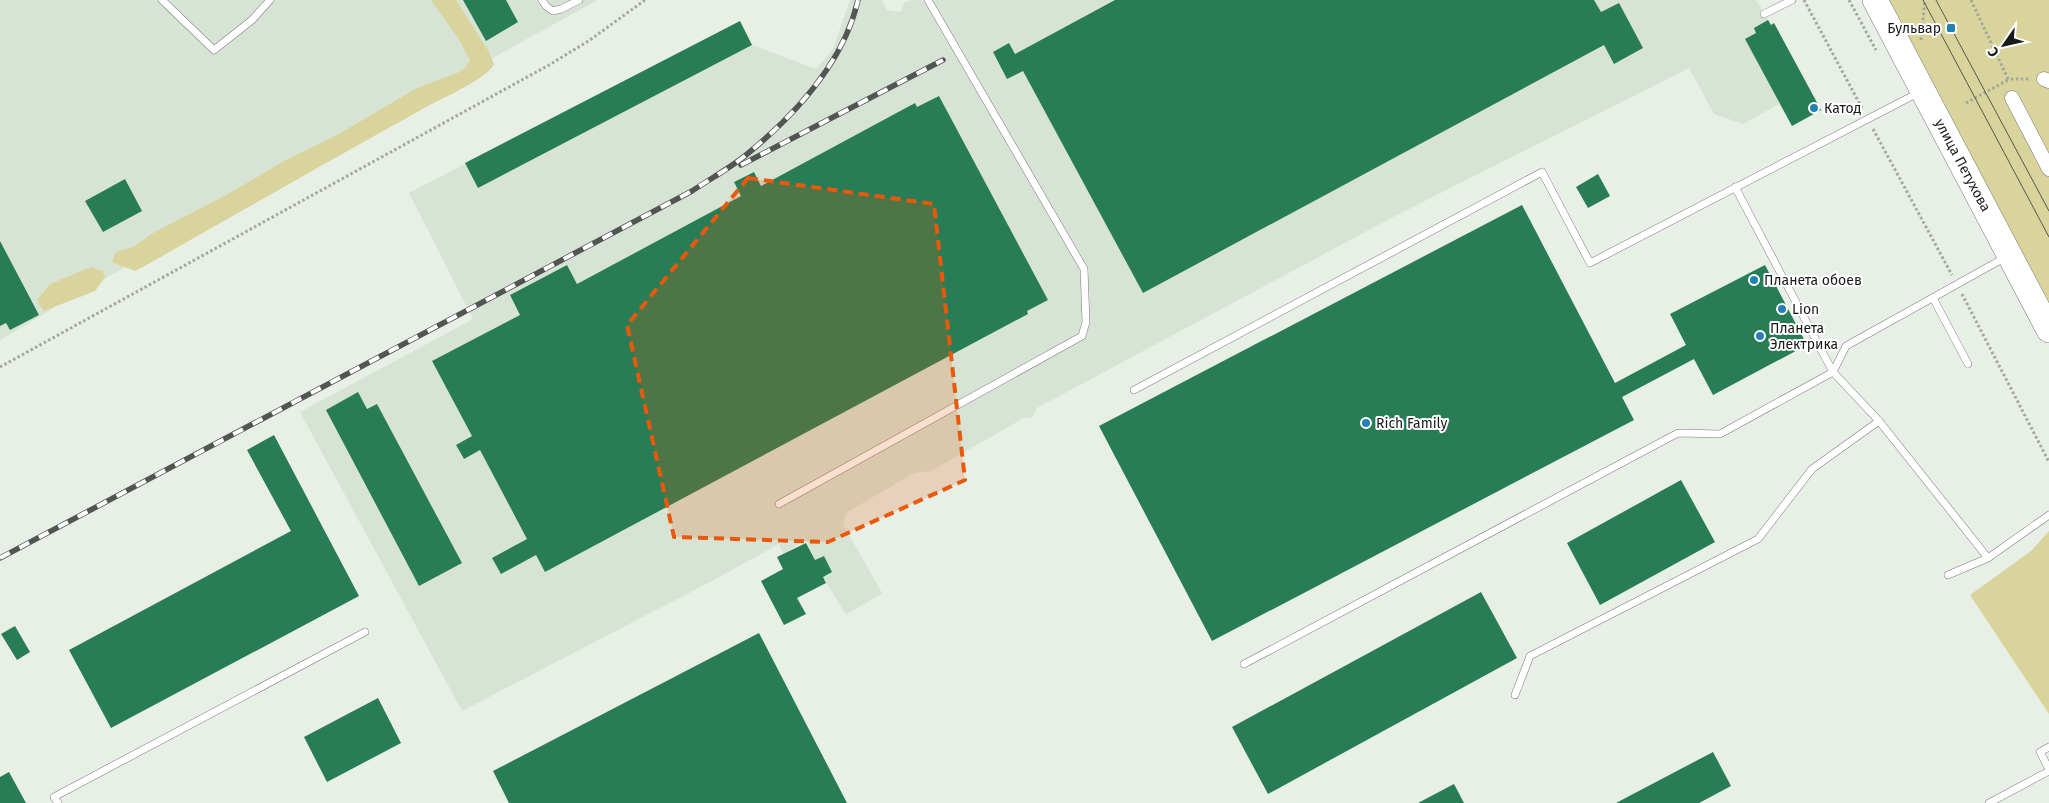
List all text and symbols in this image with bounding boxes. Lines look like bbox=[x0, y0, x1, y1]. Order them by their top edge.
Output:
place label: Бульвар bbox=[1887, 20, 1941, 37]
north arrow bbox=[1979, 20, 2029, 70]
marker: Бульвар bbox=[1945, 22, 1957, 34]
text: С bbox=[1984, 44, 2003, 60]
place label: Катод bbox=[1824, 100, 1861, 117]
marker: Катод bbox=[1808, 102, 1820, 114]
street label: улица Петухова bbox=[1931, 116, 1994, 215]
place label: Планета обоев bbox=[1764, 272, 1862, 289]
marker: Планета обоев bbox=[1748, 274, 1760, 286]
place label: Lion bbox=[1792, 301, 1819, 318]
marker: Lion bbox=[1776, 303, 1788, 315]
place label: Планета Электрика bbox=[1770, 320, 1838, 353]
marker: Планета Электрика bbox=[1754, 330, 1766, 342]
place label: Rich Family bbox=[1376, 415, 1448, 432]
marker: Rich Family bbox=[1360, 417, 1372, 429]

